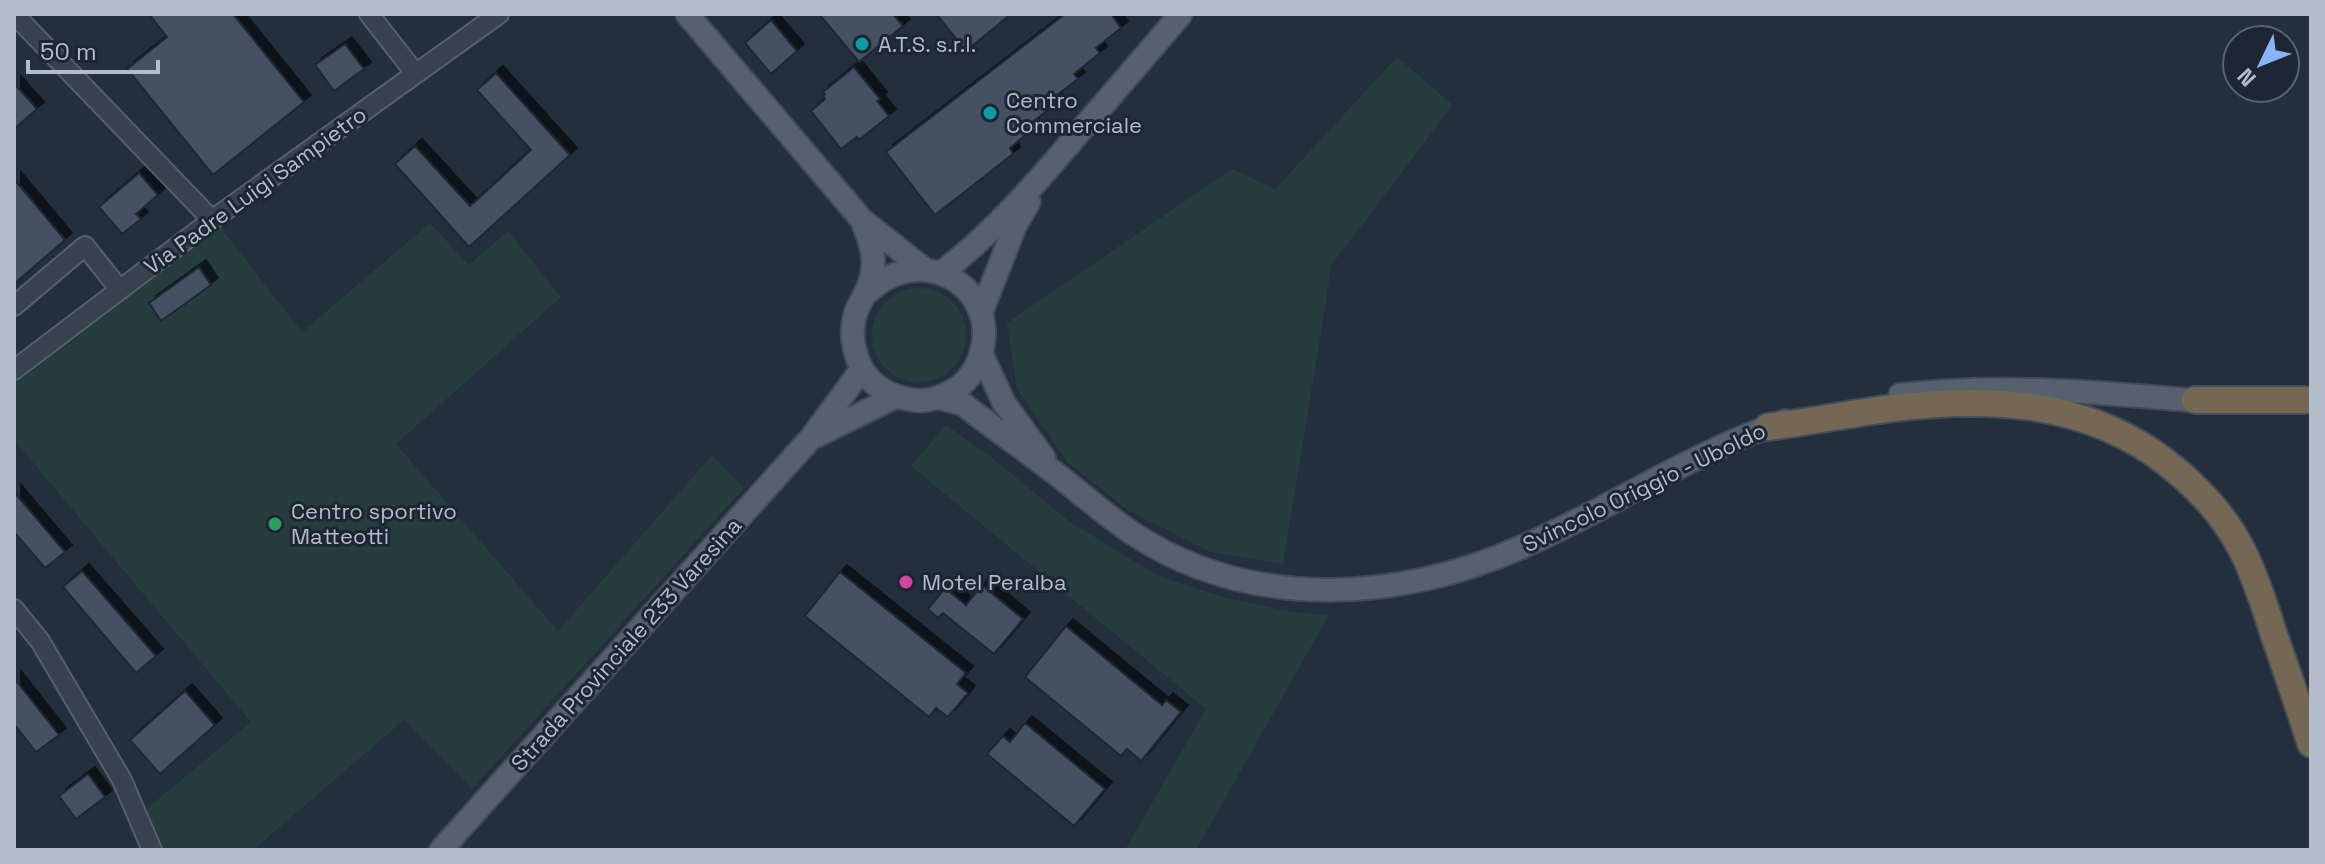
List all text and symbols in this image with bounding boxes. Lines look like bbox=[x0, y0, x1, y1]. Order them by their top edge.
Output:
scale bar bbox=[28, 24, 158, 74]
north arrow bbox=[2221, 24, 2301, 104]
place label: A.T.S. s.r.l. bbox=[878, 30, 976, 58]
marker: A.T.S. s.r.l. bbox=[853, 35, 871, 53]
text: 50 m bbox=[40, 36, 97, 67]
text: N bbox=[2231, 63, 2262, 93]
place label: Centro Commerciale bbox=[1006, 86, 1142, 139]
street label: Via Padre Luigi Sampietro bbox=[138, 100, 372, 280]
marker: Centro Commerciale bbox=[981, 104, 999, 122]
street label: Svincolo Origgio - Uboldo bbox=[1518, 416, 1770, 558]
place label: Centro sportivo Matteotti bbox=[291, 497, 457, 550]
street label: Strada Provinciale 233 Varesina bbox=[505, 511, 747, 776]
marker: Centro sportivo Matteotti bbox=[266, 515, 284, 533]
place label: Motel Peralba bbox=[922, 568, 1067, 596]
marker: Motel Peralba bbox=[897, 573, 915, 591]

